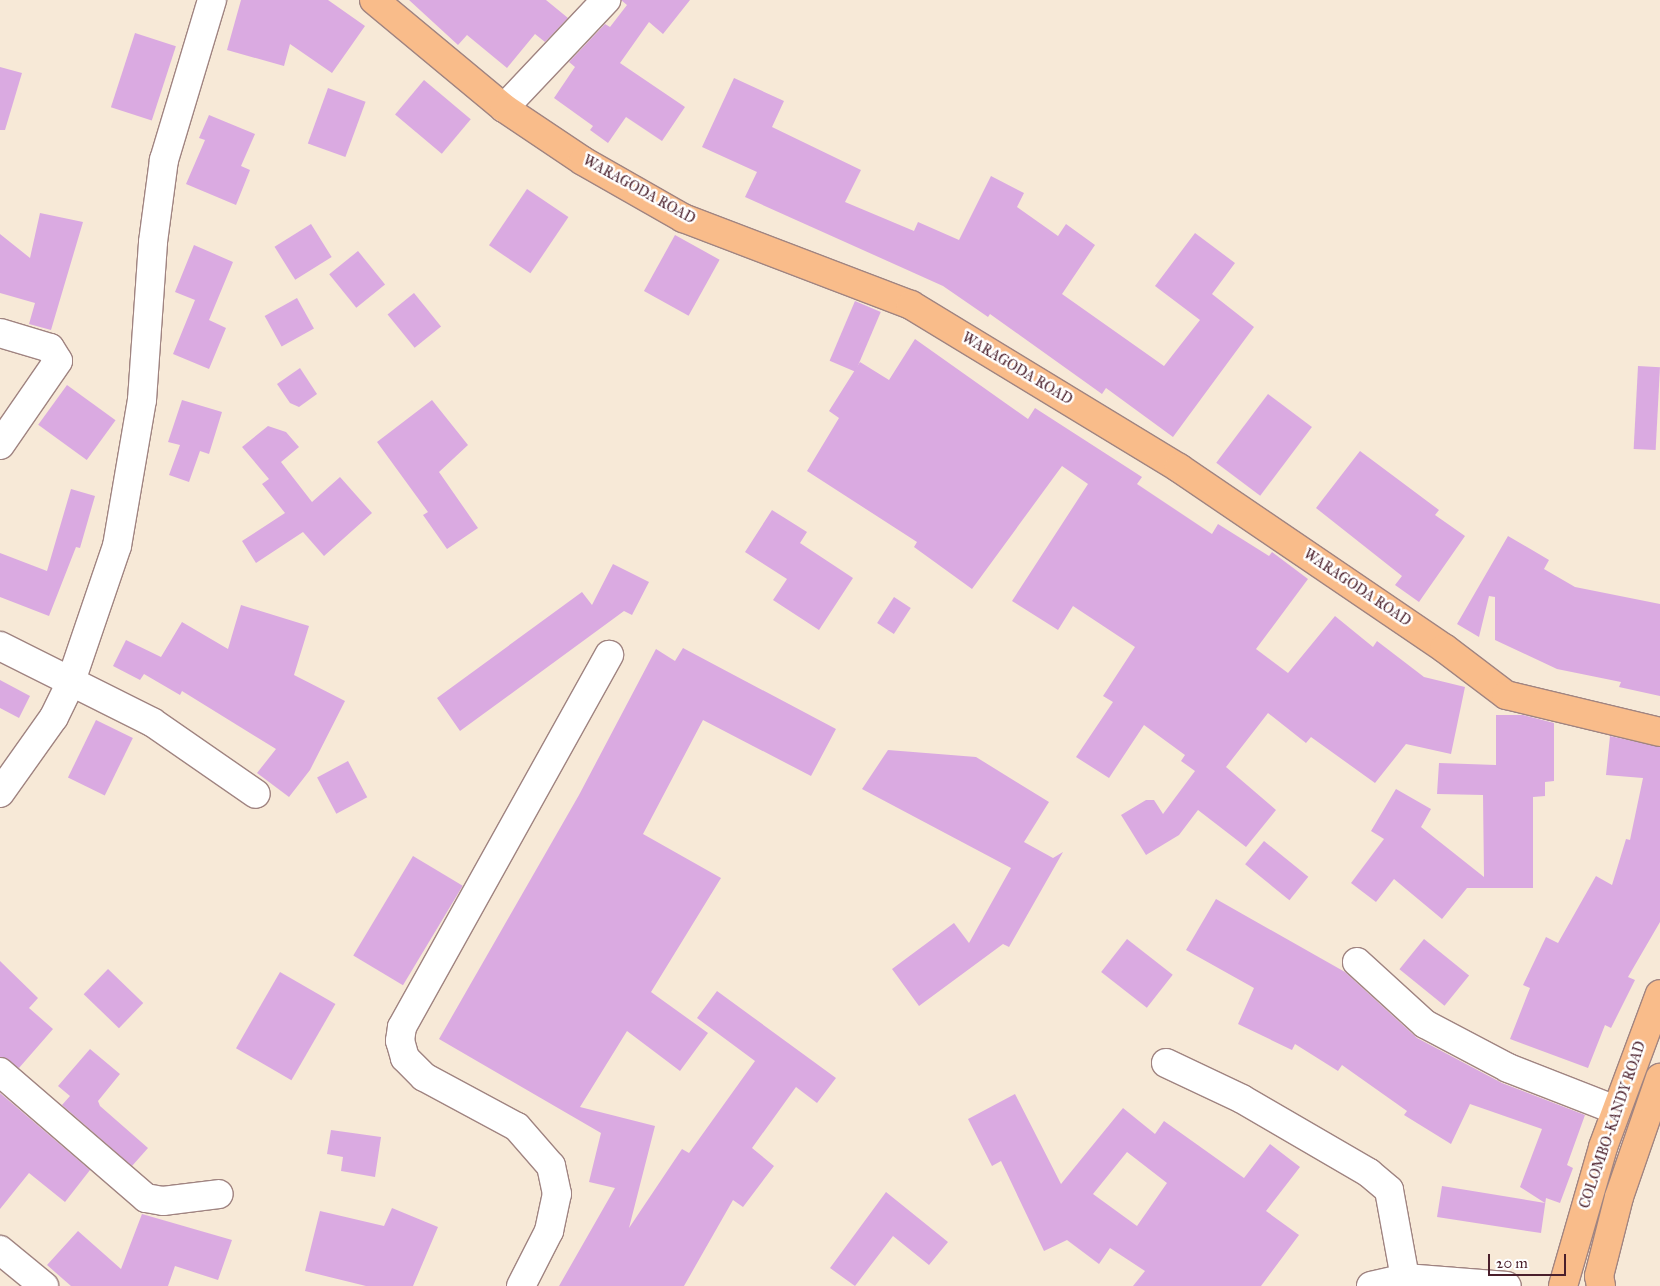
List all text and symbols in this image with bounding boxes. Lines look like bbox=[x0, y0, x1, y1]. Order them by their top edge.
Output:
street label: WARAGODA ROAD bbox=[580, 152, 698, 228]
street label: WARAGODA ROAD bbox=[959, 329, 1075, 409]
street label: WARAGODA ROAD bbox=[1300, 546, 1414, 630]
street label: COLOMBO-KANDY ROAD bbox=[1576, 1039, 1650, 1211]
scale bar bbox=[1490, 1244, 1568, 1276]
text: 20 m bbox=[1496, 1254, 1528, 1272]

